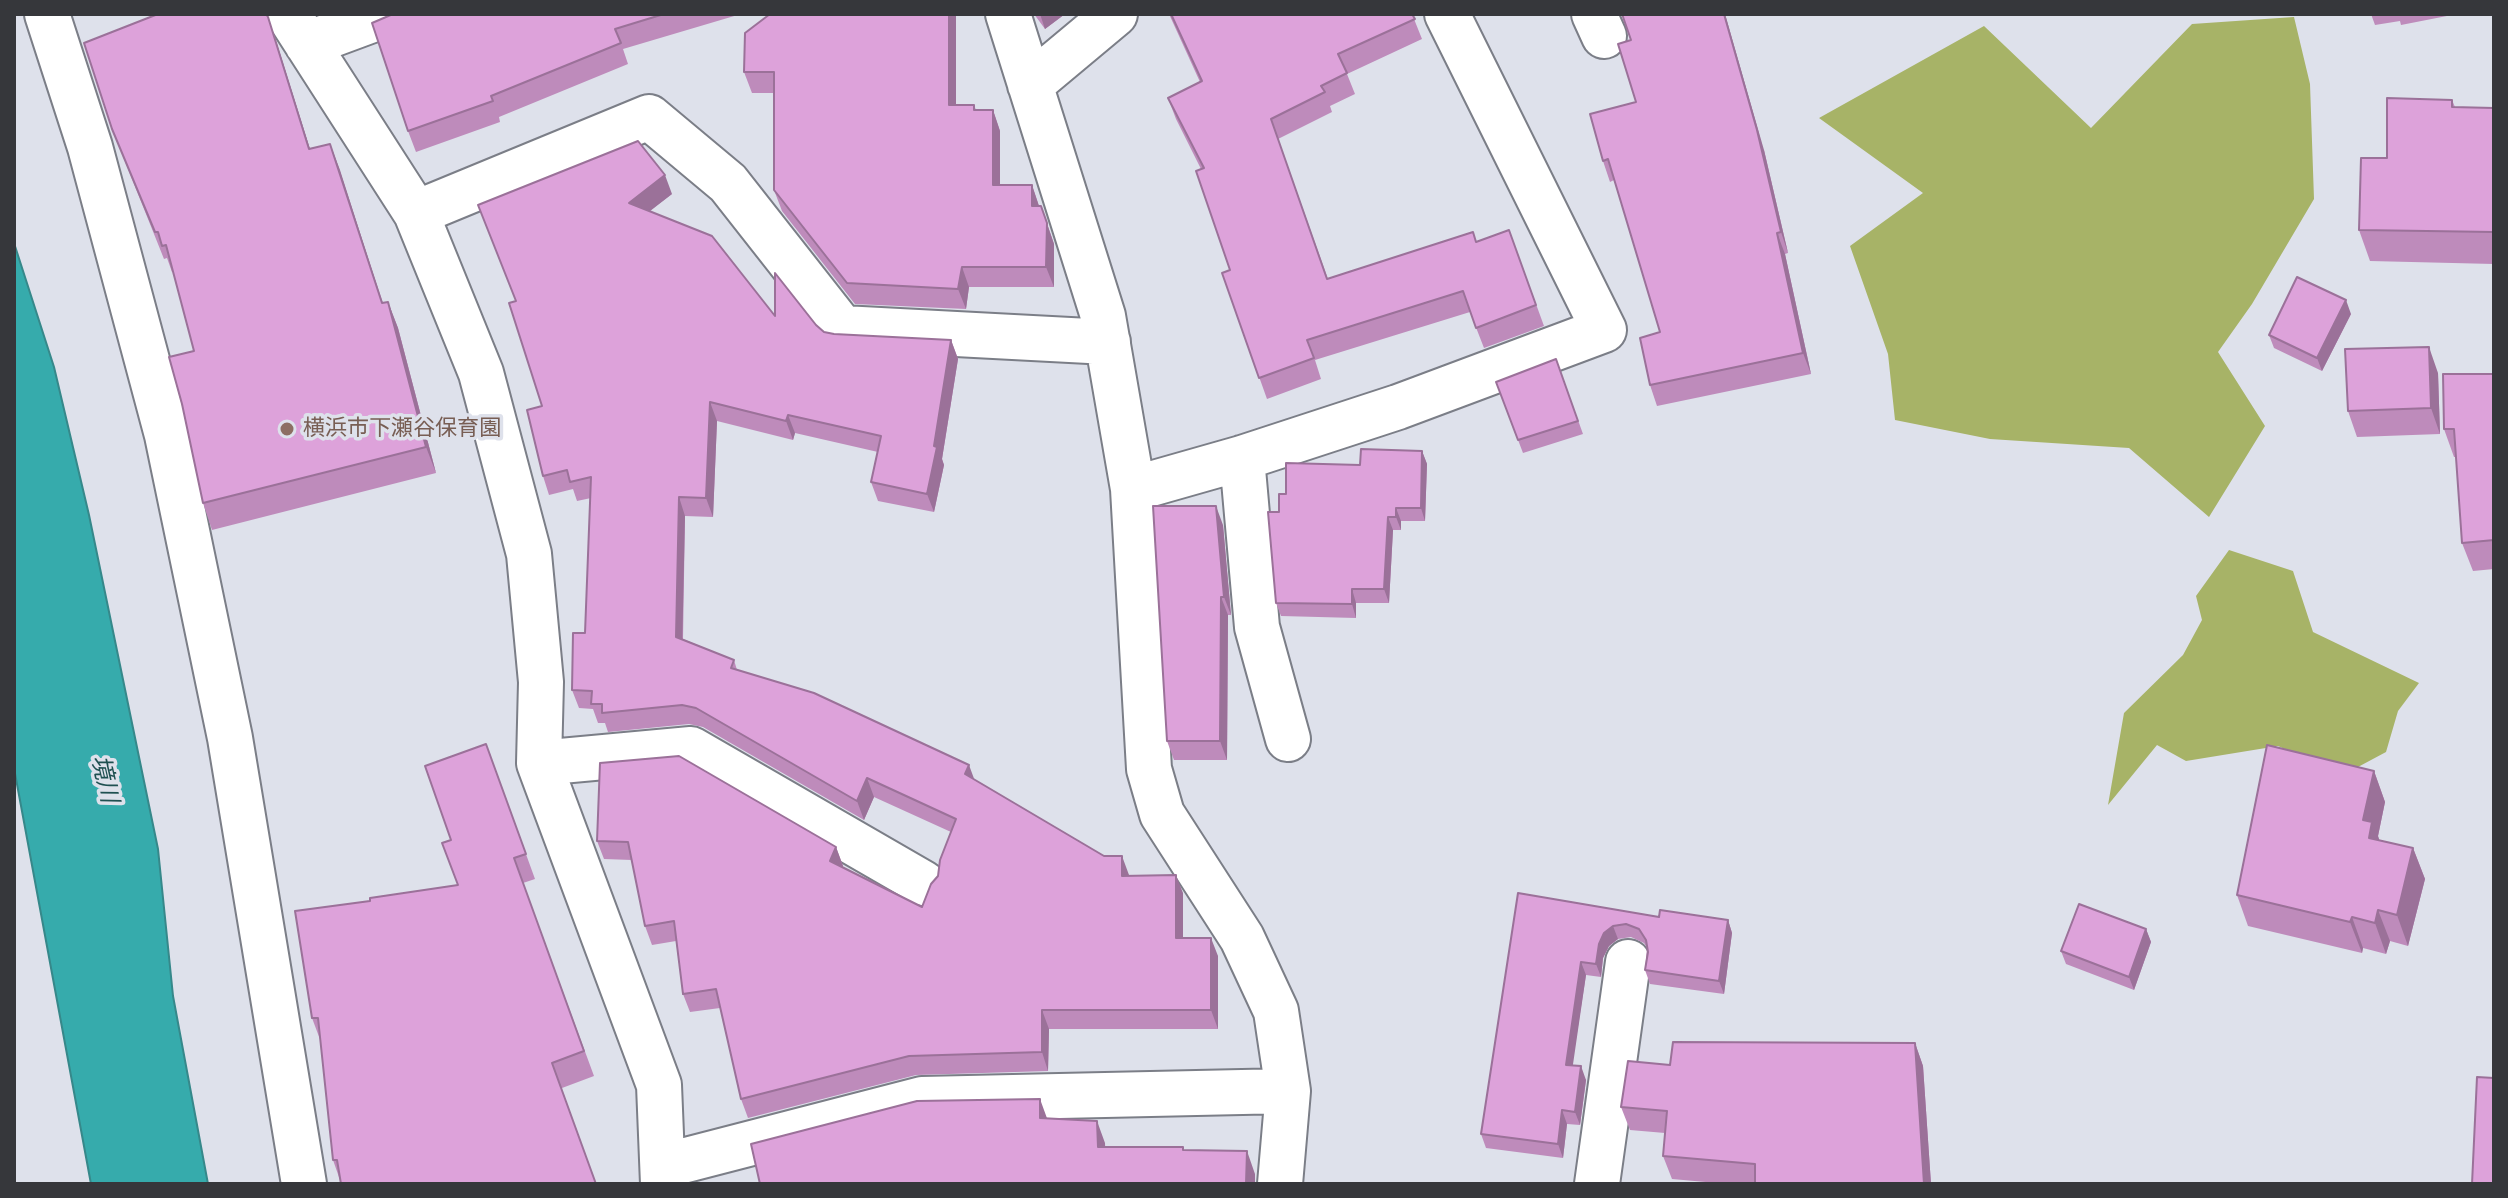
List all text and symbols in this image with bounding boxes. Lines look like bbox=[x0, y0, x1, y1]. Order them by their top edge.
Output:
place label: 横浜市下瀬谷保育園 bbox=[303, 416, 501, 442]
marker: 横浜市下瀬谷保育園 bbox=[278, 420, 296, 438]
water label: 境川 bbox=[85, 752, 123, 806]

